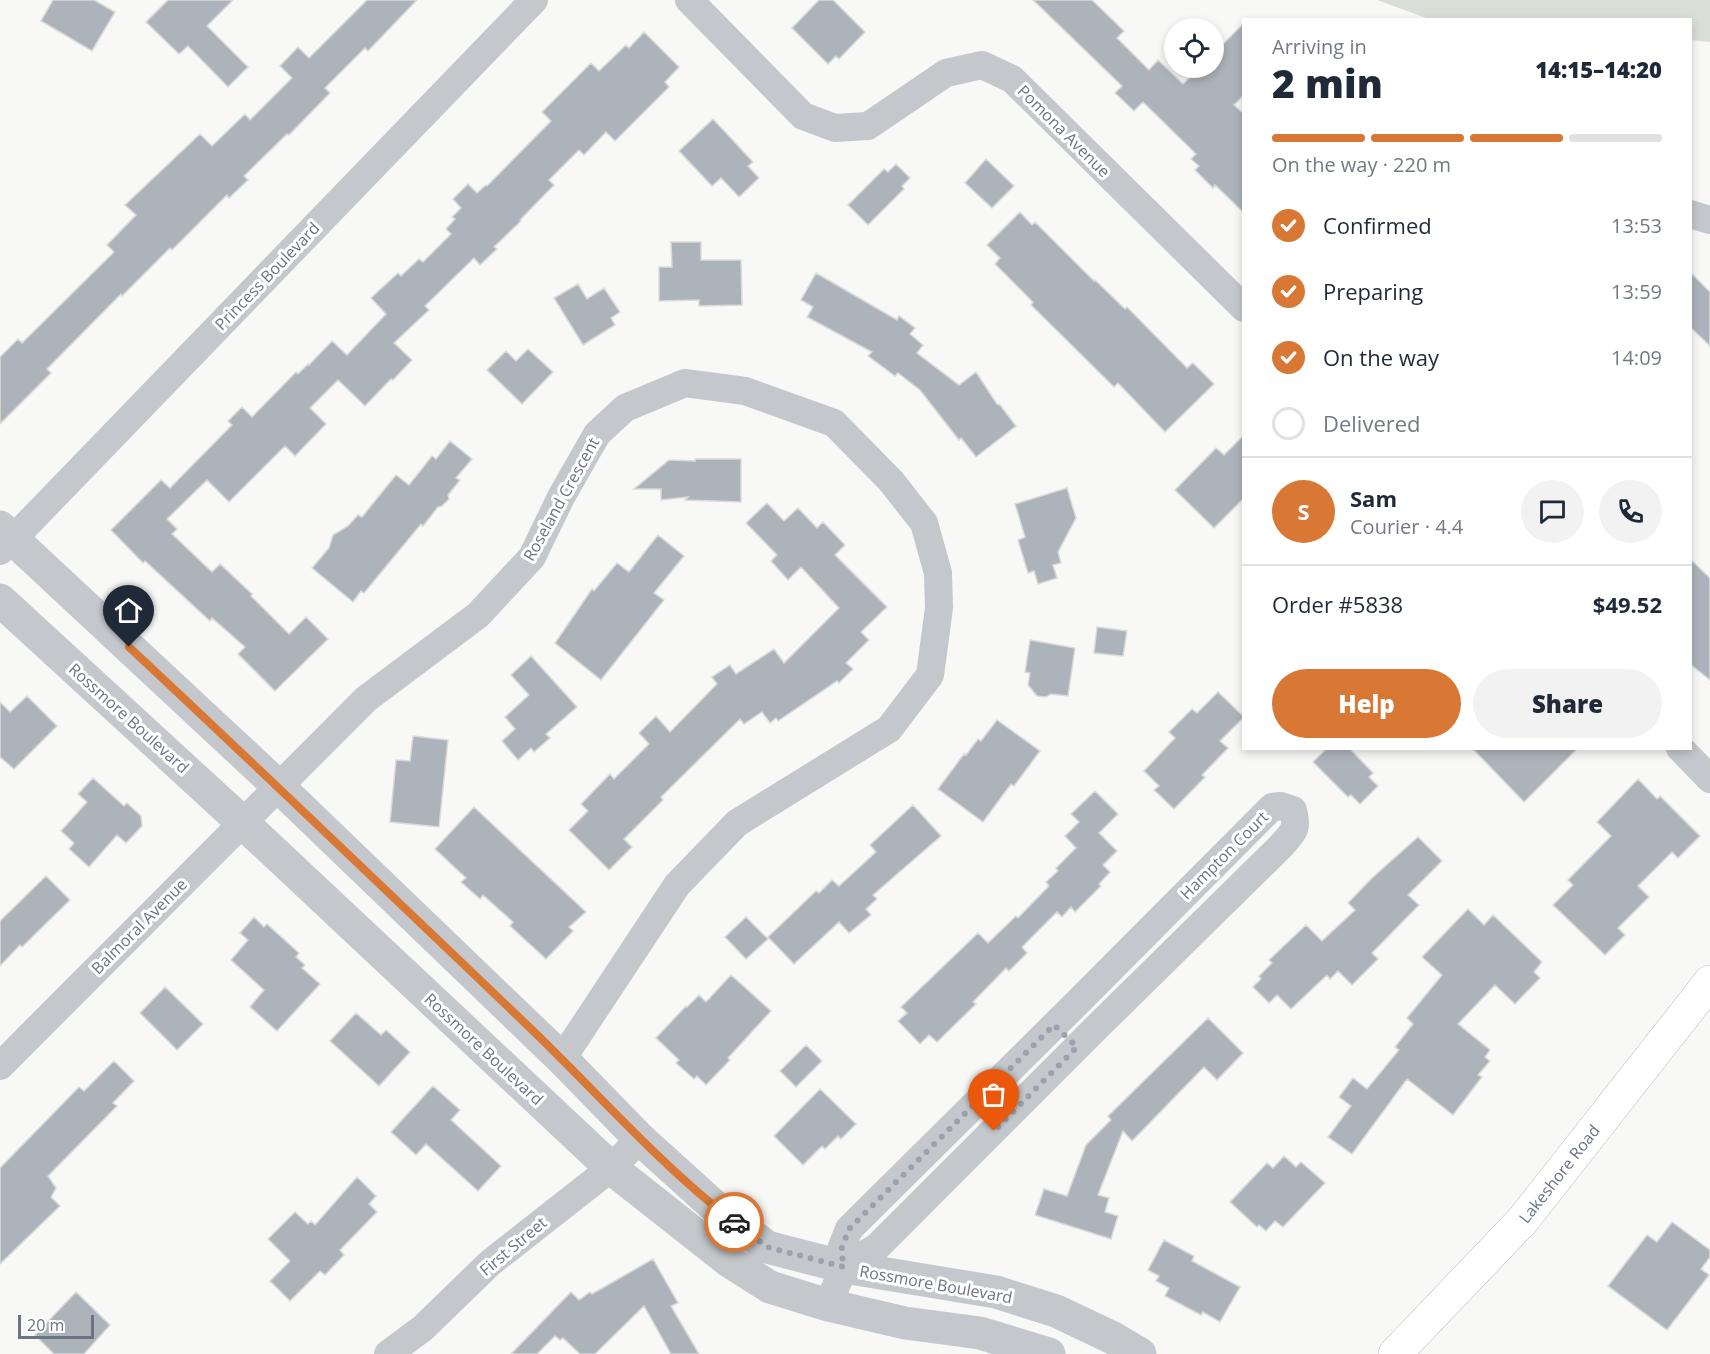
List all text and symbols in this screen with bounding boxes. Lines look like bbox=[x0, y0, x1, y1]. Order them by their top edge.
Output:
map controls bbox=[1164, 18, 1224, 78]
button: locate bbox=[1164, 18, 1224, 78]
text: Arriving in bbox=[1272, 33, 1367, 60]
text: 14:15–14:20 bbox=[1535, 54, 1662, 84]
text: 2 min bbox=[1272, 56, 1383, 109]
street label: Pomona Avenue bbox=[1013, 80, 1115, 182]
text: On the way · 220 m bbox=[1272, 151, 1451, 178]
icon: check bbox=[1272, 209, 1305, 242]
text: Confirmed bbox=[1323, 210, 1432, 240]
text: 13:53 bbox=[1611, 212, 1662, 239]
street label: Princess Boulevard bbox=[210, 217, 324, 335]
icon: check bbox=[1272, 275, 1305, 308]
text: Preparing bbox=[1323, 276, 1423, 306]
text: 13:59 bbox=[1611, 278, 1662, 305]
icon: check bbox=[1272, 341, 1305, 374]
text: On the way bbox=[1323, 342, 1439, 372]
text: 14:09 bbox=[1611, 344, 1662, 371]
text: Delivered bbox=[1323, 408, 1421, 438]
street label: Roseland Crescent bbox=[518, 433, 604, 565]
button: chat bbox=[1521, 480, 1584, 543]
button: phone bbox=[1599, 480, 1662, 543]
text: Sam bbox=[1350, 483, 1397, 513]
text: S bbox=[1297, 496, 1310, 526]
text: Courier · 4.4 bbox=[1350, 513, 1463, 540]
pin bbox=[103, 585, 154, 647]
text: Order #5838 bbox=[1272, 589, 1403, 619]
text: $49.52 bbox=[1593, 589, 1662, 619]
icon: home bbox=[112, 594, 145, 627]
street label: Rossmore Boulevard bbox=[64, 658, 194, 778]
button: Help bbox=[1272, 669, 1461, 738]
button: Share bbox=[1473, 669, 1662, 738]
street label: Hampton Court bbox=[1175, 806, 1273, 904]
street label: Balmoral Avenue bbox=[86, 873, 192, 979]
street label: Rossmore Boulevard bbox=[420, 988, 548, 1110]
pin bbox=[968, 1069, 1019, 1131]
icon: bag bbox=[977, 1078, 1010, 1111]
street label: Lakeshore Road bbox=[1514, 1120, 1605, 1228]
courier bbox=[704, 1192, 764, 1252]
icon: car bbox=[718, 1206, 751, 1239]
street label: First Street bbox=[475, 1211, 551, 1280]
street label: Rossmore Boulevard bbox=[858, 1260, 1014, 1308]
scale bar bbox=[18, 1312, 94, 1340]
text: 20 m bbox=[27, 1314, 64, 1336]

